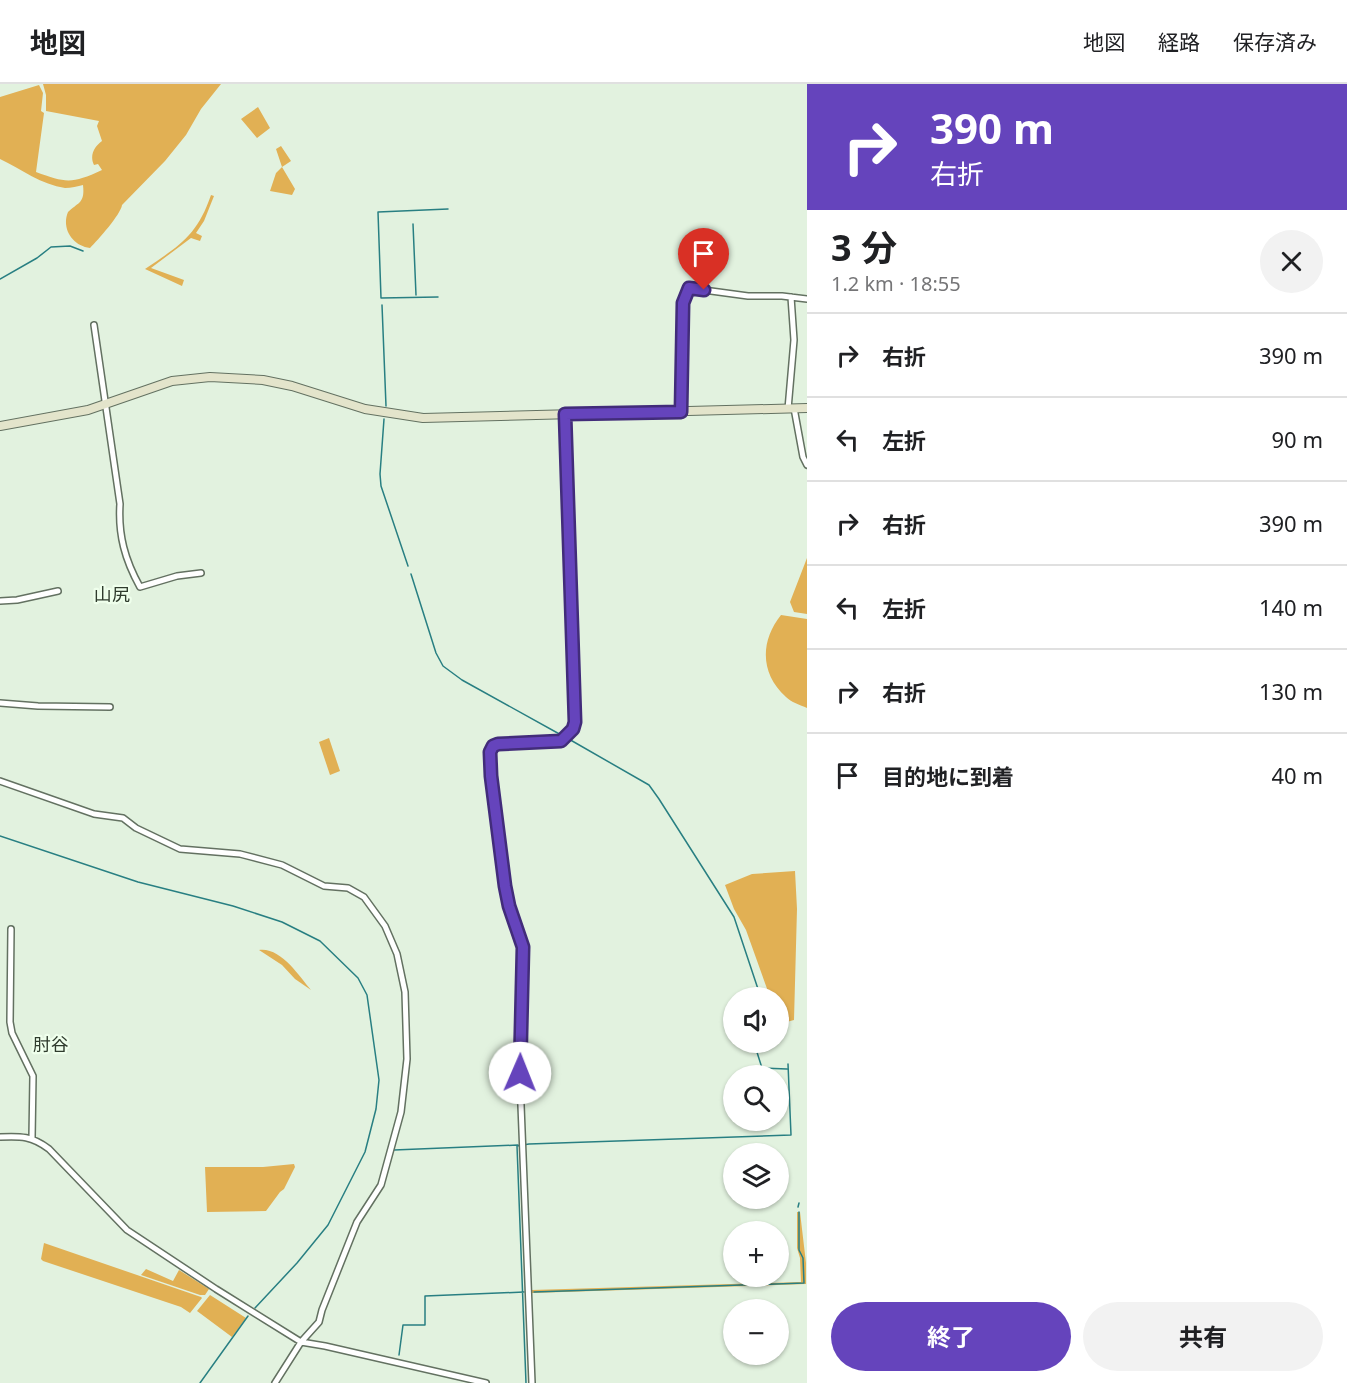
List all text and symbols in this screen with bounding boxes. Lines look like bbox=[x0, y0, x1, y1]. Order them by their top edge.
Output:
text: 地図 bbox=[30, 23, 86, 61]
text: 地図 bbox=[1083, 28, 1125, 56]
text: 経路 bbox=[1158, 28, 1200, 56]
text: 保存済み bbox=[1233, 28, 1317, 56]
text: 390 m bbox=[930, 99, 1054, 156]
icon: right bbox=[831, 108, 909, 186]
text: 右折 bbox=[930, 155, 984, 192]
text: 3 分 bbox=[831, 223, 897, 272]
pin bbox=[678, 228, 729, 290]
button: close bbox=[1260, 230, 1323, 293]
icon: arrive bbox=[687, 237, 720, 270]
text: 1.2 km · 18:55 bbox=[831, 270, 961, 297]
icon: right bbox=[831, 339, 864, 372]
text: 390 m bbox=[1259, 340, 1323, 370]
text: 右折 bbox=[882, 341, 926, 371]
icon: left bbox=[831, 423, 864, 456]
text: 90 m bbox=[1272, 424, 1323, 454]
text: 左折 bbox=[882, 425, 926, 455]
icon: right bbox=[831, 507, 864, 540]
text: 390 m bbox=[1259, 508, 1323, 538]
text: 右折 bbox=[882, 509, 926, 539]
district label: 山尻 bbox=[94, 582, 130, 606]
icon: left bbox=[831, 591, 864, 624]
text: 140 m bbox=[1259, 592, 1323, 622]
text: 左折 bbox=[882, 593, 926, 623]
icon: right bbox=[831, 675, 864, 708]
text: 130 m bbox=[1259, 676, 1323, 706]
text: 右折 bbox=[882, 677, 926, 707]
icon: arrive bbox=[831, 759, 864, 792]
text: 40 m bbox=[1272, 760, 1323, 790]
text: 目的地に到着 bbox=[882, 761, 1014, 791]
map controls bbox=[723, 987, 789, 1365]
button: sound bbox=[723, 987, 789, 1053]
district label: 肘谷 bbox=[33, 1032, 69, 1056]
position arrow bbox=[488, 1041, 552, 1105]
button: search bbox=[723, 1065, 789, 1131]
button: layers bbox=[723, 1143, 789, 1209]
button: + bbox=[723, 1221, 789, 1287]
button: − bbox=[723, 1299, 789, 1365]
button: 終了 bbox=[831, 1302, 1071, 1371]
button: 共有 bbox=[1083, 1302, 1323, 1371]

